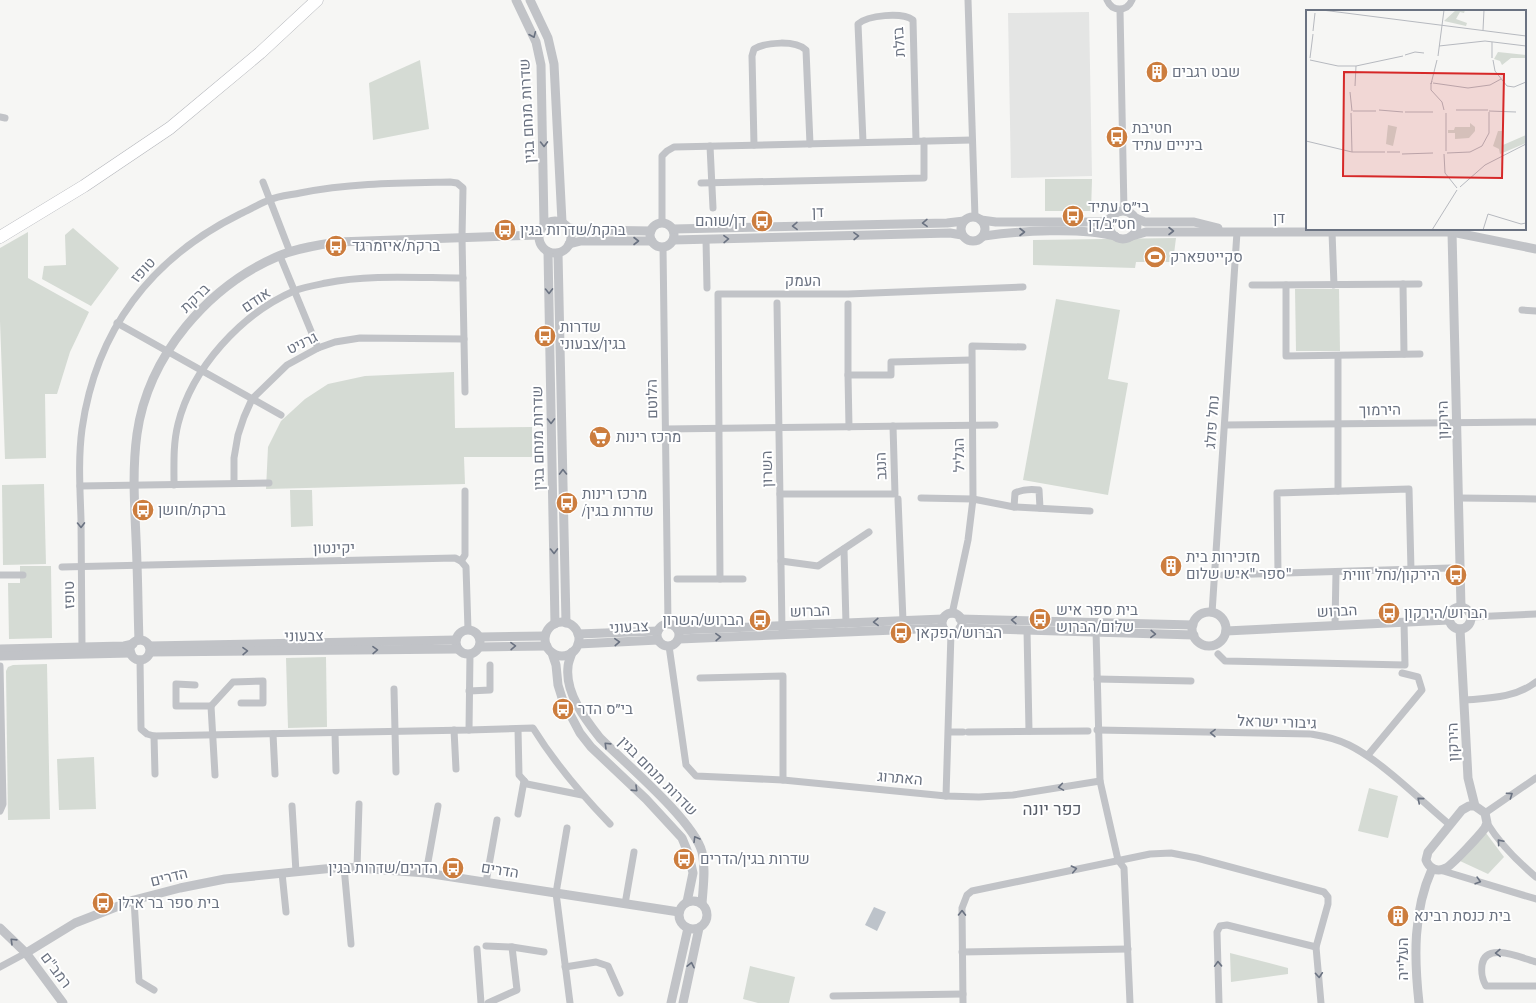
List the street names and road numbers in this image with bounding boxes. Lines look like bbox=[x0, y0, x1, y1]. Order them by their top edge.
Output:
street label: בזלת bbox=[888, 26, 909, 58]
street label: שדרות מנחם בגין bbox=[514, 58, 539, 164]
street label: דן bbox=[812, 202, 824, 221]
street label: דן bbox=[1273, 208, 1285, 227]
street label: טופז bbox=[126, 253, 159, 287]
street label: העמק bbox=[785, 271, 821, 290]
street label: ברקת bbox=[176, 279, 214, 316]
street label: אודם bbox=[237, 283, 274, 316]
street label: גרניט bbox=[283, 327, 321, 358]
street label: הלוטם bbox=[642, 379, 661, 419]
street label: שדרות מנחם בגין bbox=[527, 385, 548, 491]
street label: נחל פולג bbox=[1200, 395, 1223, 449]
street label: הירמוך bbox=[1359, 400, 1401, 419]
street label: הירקון bbox=[1433, 400, 1452, 440]
street label: הגליל bbox=[949, 438, 968, 472]
street label: השרון bbox=[757, 450, 776, 488]
street label: הנגב bbox=[871, 452, 890, 480]
street label: יקינטון bbox=[313, 538, 355, 557]
street label: טופז bbox=[59, 581, 78, 609]
street label: הברוש bbox=[789, 600, 831, 621]
street label: הברוש bbox=[1316, 600, 1358, 621]
street label: צבעוני bbox=[609, 616, 649, 637]
street label: צבעוני bbox=[284, 626, 324, 645]
street label: גיבורי ישראל bbox=[1237, 711, 1317, 732]
street label: הירקון bbox=[1442, 722, 1463, 762]
street label: שדרות מנחם בגין bbox=[615, 732, 702, 819]
street label: האתרוג bbox=[877, 766, 923, 789]
street label: הדרים bbox=[480, 857, 520, 882]
street label: הדרים bbox=[148, 863, 190, 890]
street label: העלייה bbox=[1393, 937, 1412, 981]
street label: רמב"ם bbox=[37, 948, 76, 991]

